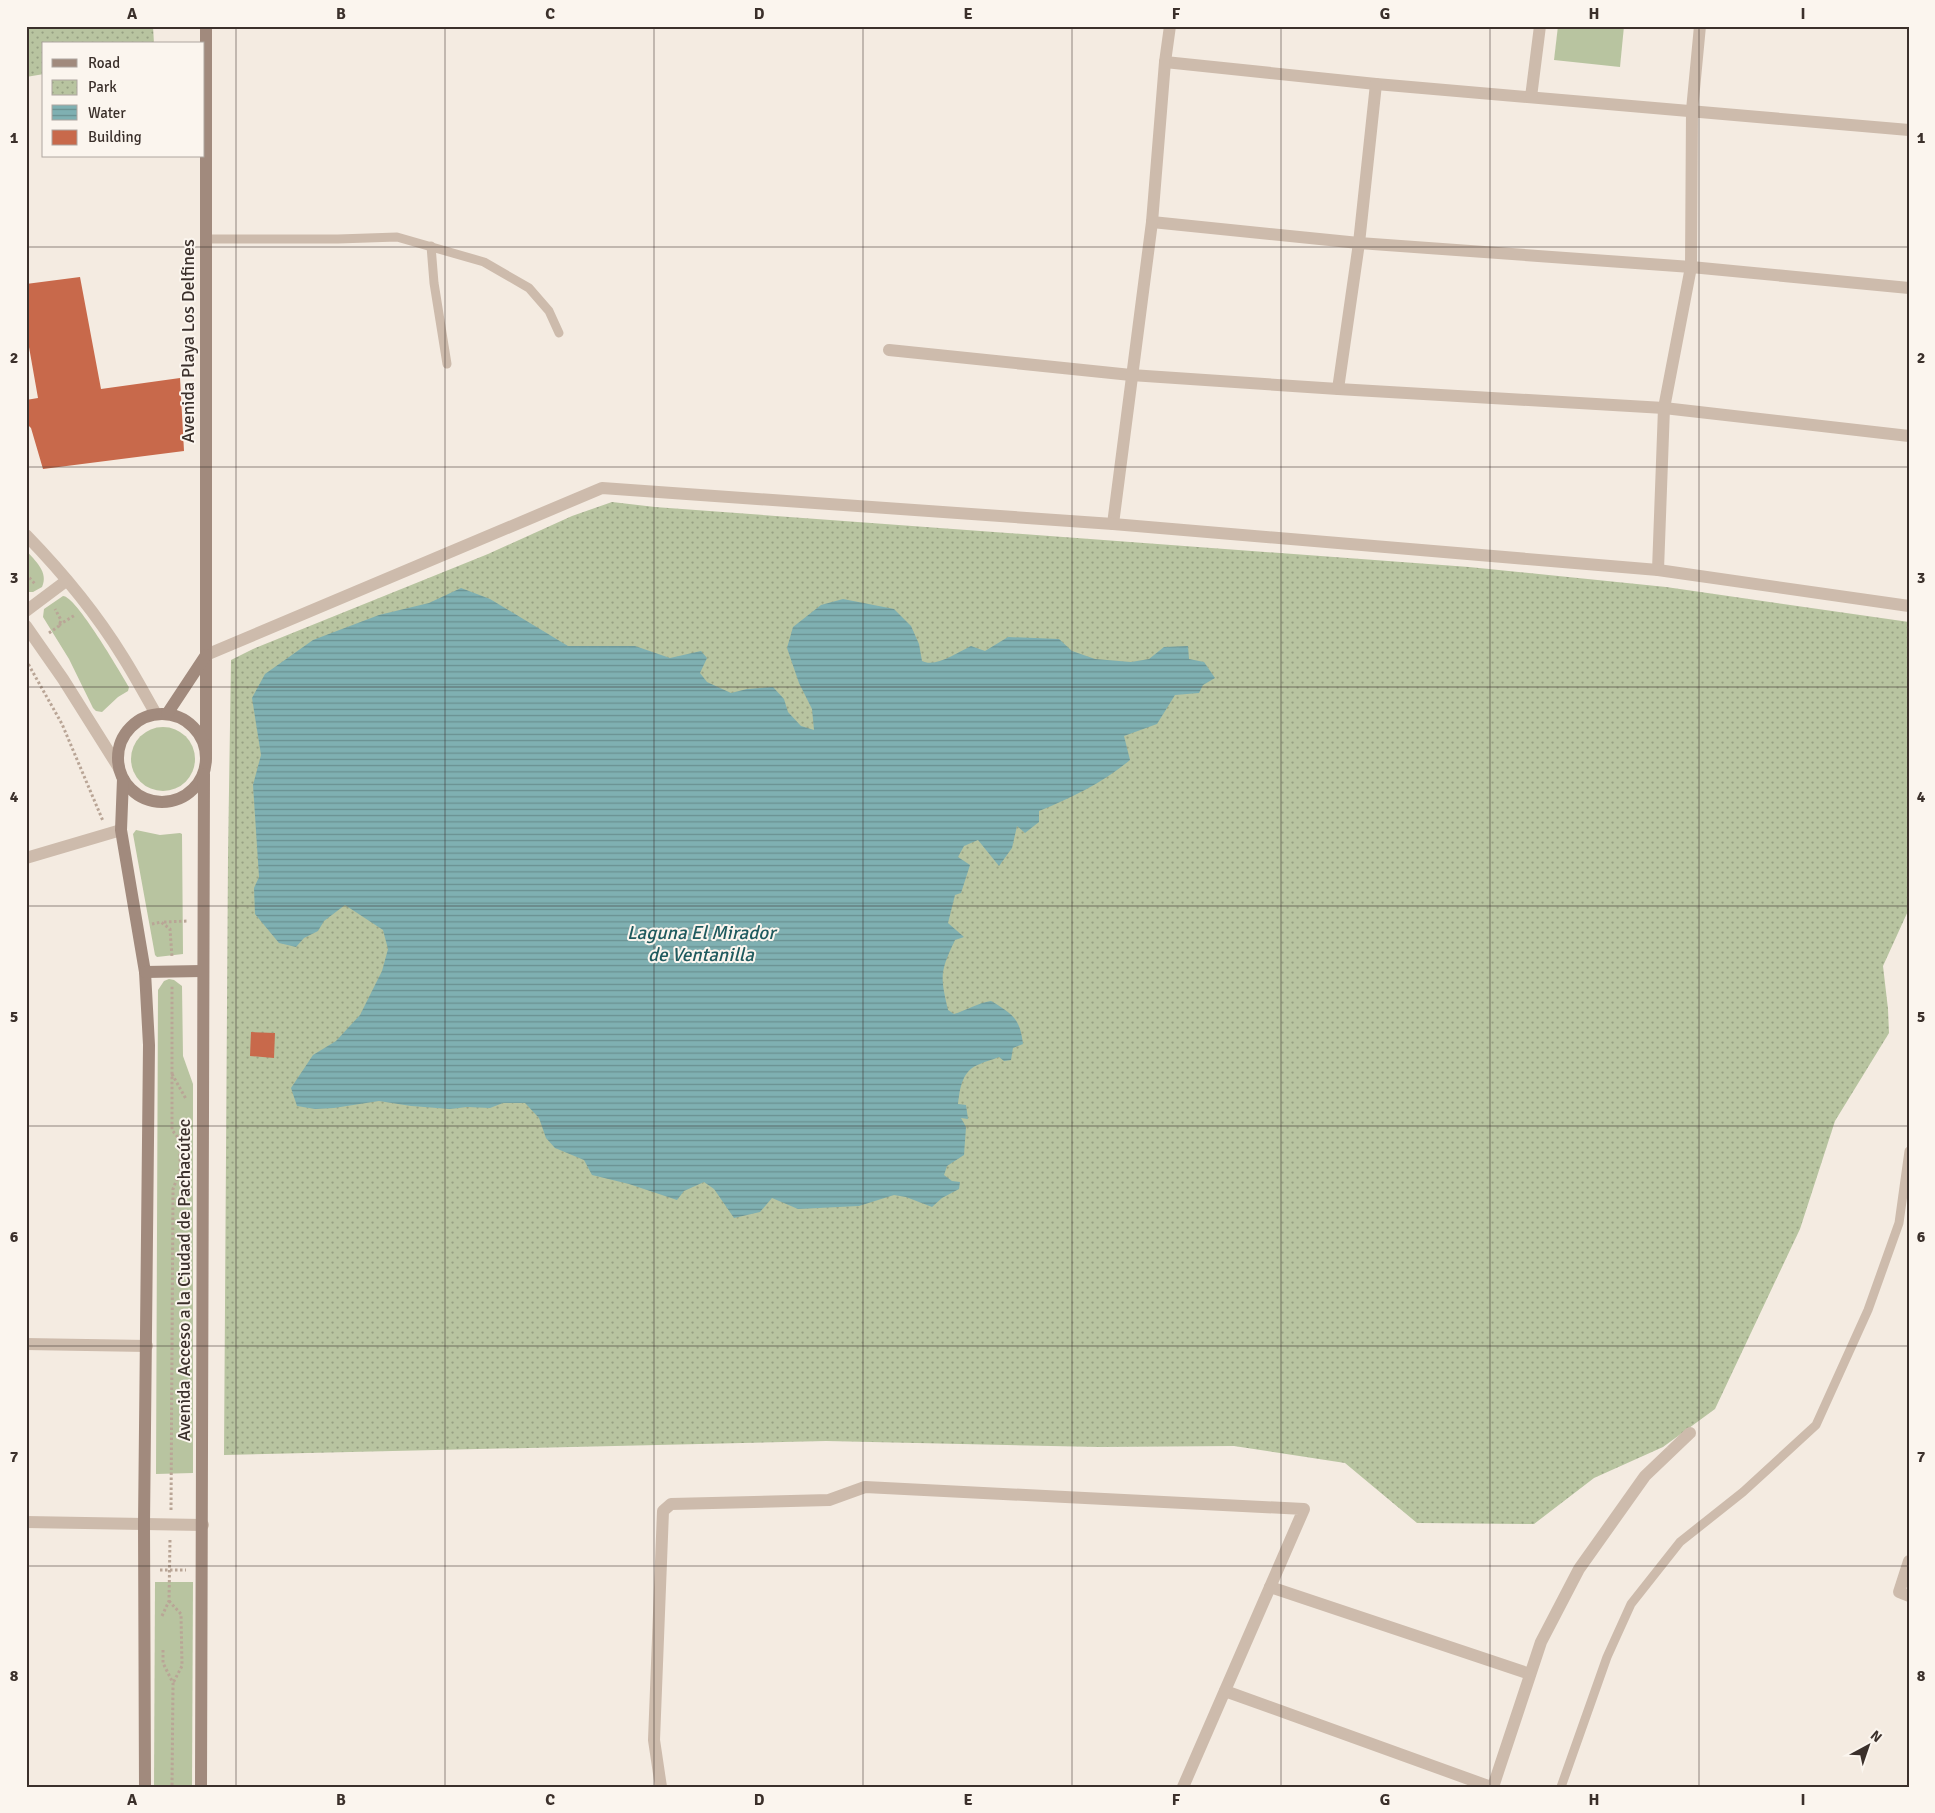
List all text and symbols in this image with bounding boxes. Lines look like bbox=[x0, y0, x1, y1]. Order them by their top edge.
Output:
text: A bbox=[127, 4, 138, 24]
text: B bbox=[336, 4, 346, 24]
text: C bbox=[545, 4, 555, 24]
text: D bbox=[754, 4, 765, 24]
text: E bbox=[963, 4, 973, 24]
text: F bbox=[1172, 4, 1181, 24]
text: G bbox=[1380, 4, 1390, 24]
text: H bbox=[1589, 4, 1599, 24]
text: I bbox=[1800, 4, 1806, 24]
legend bbox=[42, 42, 205, 158]
text: Road bbox=[88, 54, 120, 72]
text: Park bbox=[88, 78, 117, 96]
text: Water bbox=[88, 104, 126, 122]
text: 1 bbox=[10, 128, 19, 148]
text: Building bbox=[88, 128, 142, 146]
text: 1 bbox=[1917, 128, 1926, 148]
street label: Avenida Playa Los Delfines bbox=[177, 239, 199, 443]
text: 2 bbox=[10, 348, 18, 368]
text: 2 bbox=[1917, 348, 1925, 368]
text: 3 bbox=[10, 568, 18, 588]
text: 3 bbox=[1917, 568, 1925, 588]
text: 4 bbox=[10, 787, 19, 807]
text: 4 bbox=[1917, 787, 1926, 807]
water label: Laguna El Mirador de Ventanilla bbox=[627, 921, 778, 967]
text: 5 bbox=[10, 1007, 18, 1027]
text: 5 bbox=[1917, 1007, 1925, 1027]
street label: Avenida Acceso a la Ciudad de Pachacútec bbox=[173, 1119, 195, 1441]
text: 6 bbox=[10, 1227, 19, 1247]
text: 6 bbox=[1917, 1227, 1926, 1247]
text: 7 bbox=[10, 1447, 19, 1467]
text: 7 bbox=[1917, 1447, 1926, 1467]
text: 8 bbox=[10, 1666, 19, 1686]
text: 8 bbox=[1917, 1666, 1926, 1686]
north arrow bbox=[1842, 1720, 1892, 1770]
text: N bbox=[1867, 1727, 1885, 1746]
text: A bbox=[127, 1790, 138, 1810]
text: B bbox=[336, 1790, 346, 1810]
text: C bbox=[545, 1790, 555, 1810]
text: D bbox=[754, 1790, 765, 1810]
text: E bbox=[963, 1790, 973, 1810]
text: F bbox=[1172, 1790, 1181, 1810]
text: G bbox=[1380, 1790, 1390, 1810]
text: H bbox=[1589, 1790, 1599, 1810]
text: I bbox=[1800, 1790, 1806, 1810]

